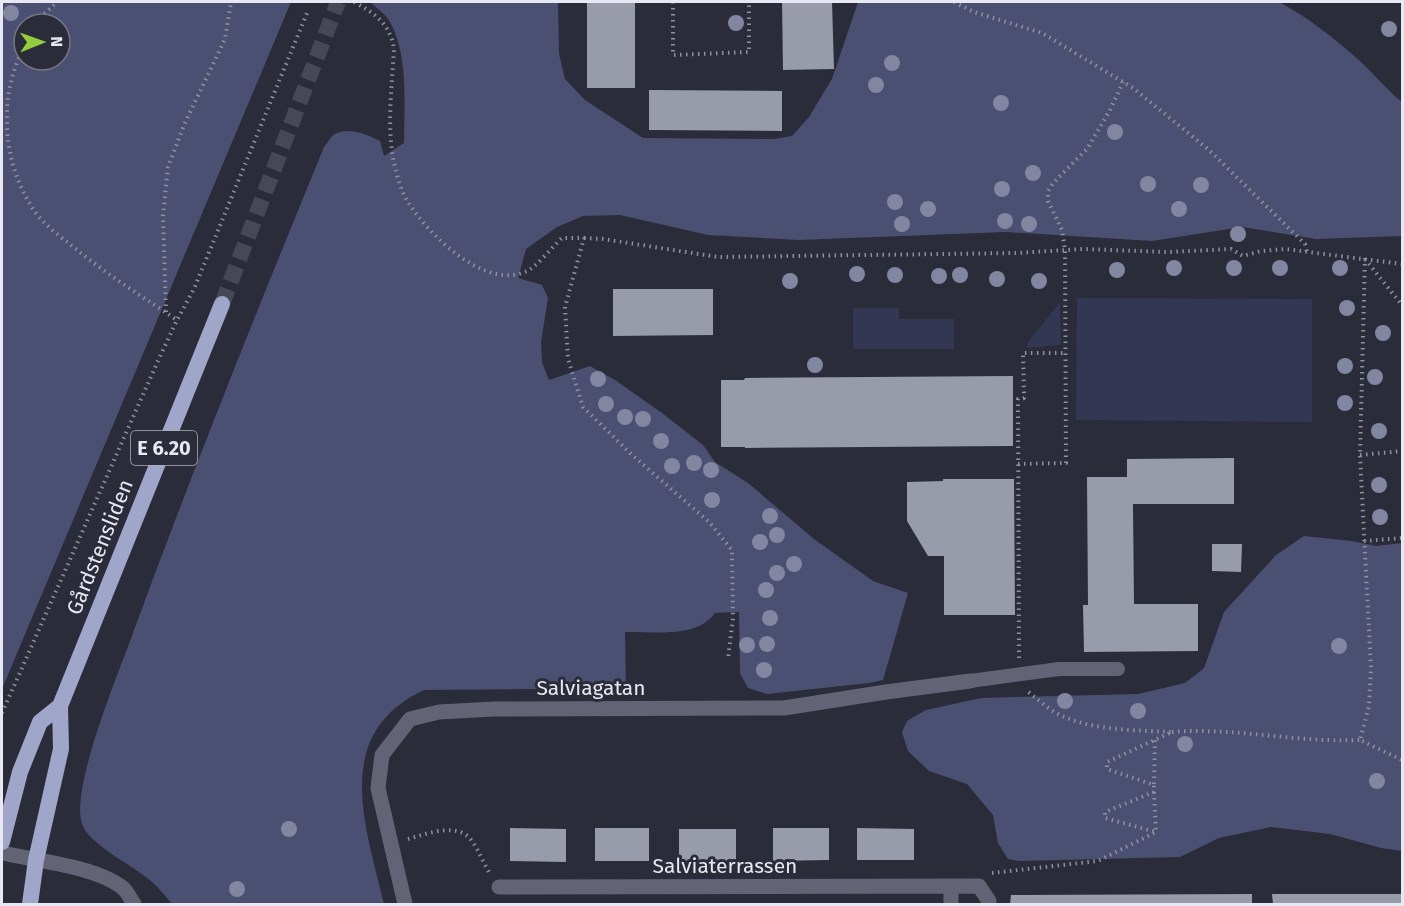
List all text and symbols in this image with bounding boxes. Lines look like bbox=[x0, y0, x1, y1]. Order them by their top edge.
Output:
north arrow bbox=[12, 12, 72, 72]
text: N bbox=[47, 36, 66, 47]
road number: E 6.20 bbox=[131, 431, 197, 465]
street label: Gårdstensliden bbox=[61, 475, 139, 619]
street label: Salviagatan bbox=[536, 675, 646, 701]
street label: Salviaterrassen bbox=[653, 853, 797, 879]

